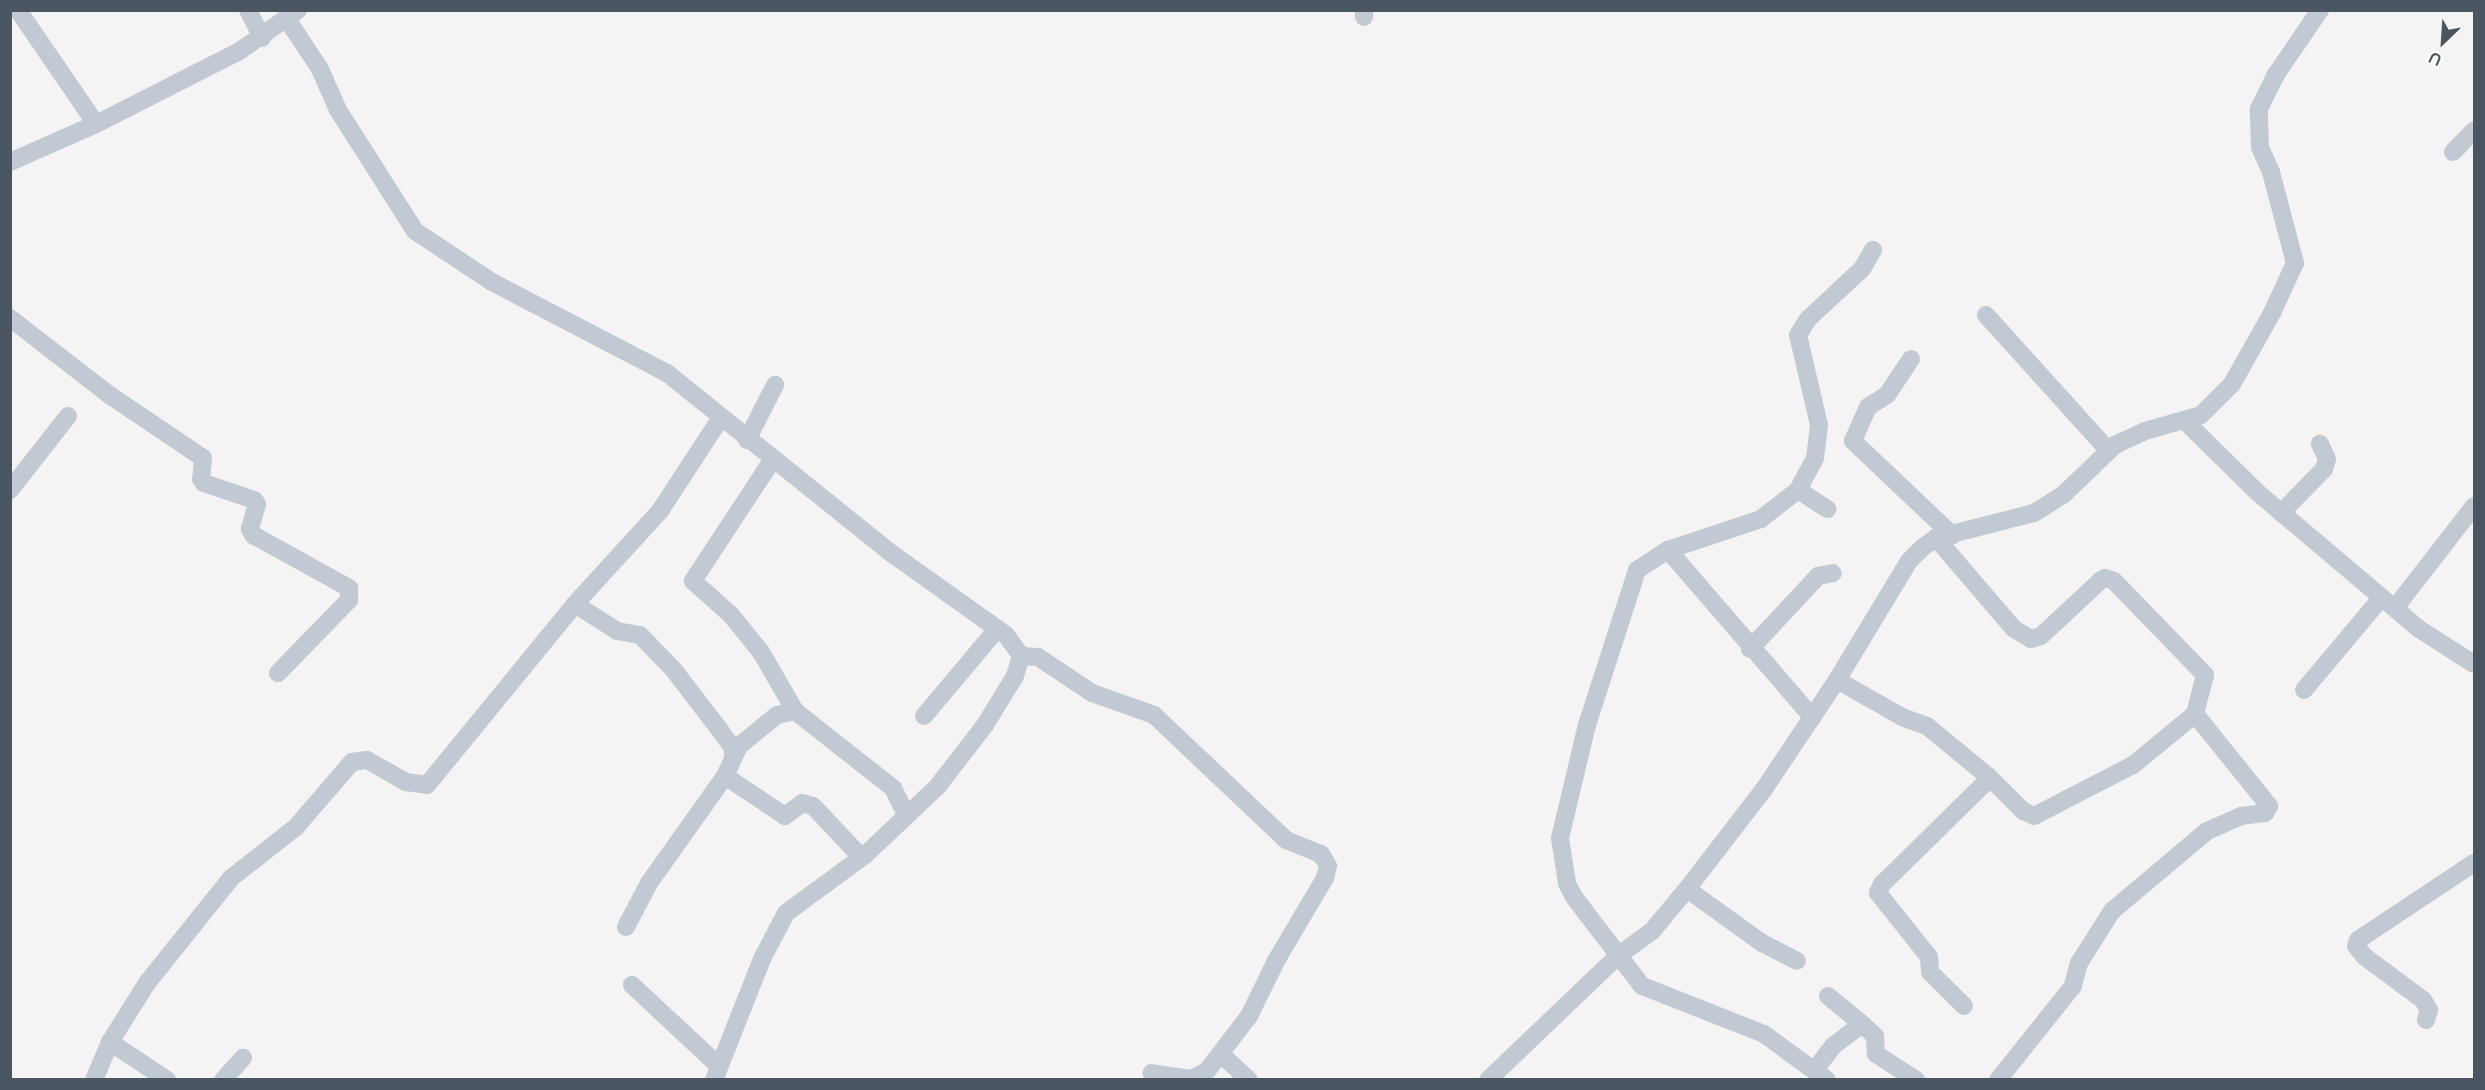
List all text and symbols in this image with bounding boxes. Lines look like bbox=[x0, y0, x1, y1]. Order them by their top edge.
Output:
north arrow bbox=[2413, 12, 2473, 72]
text: U bbox=[2426, 48, 2445, 70]

